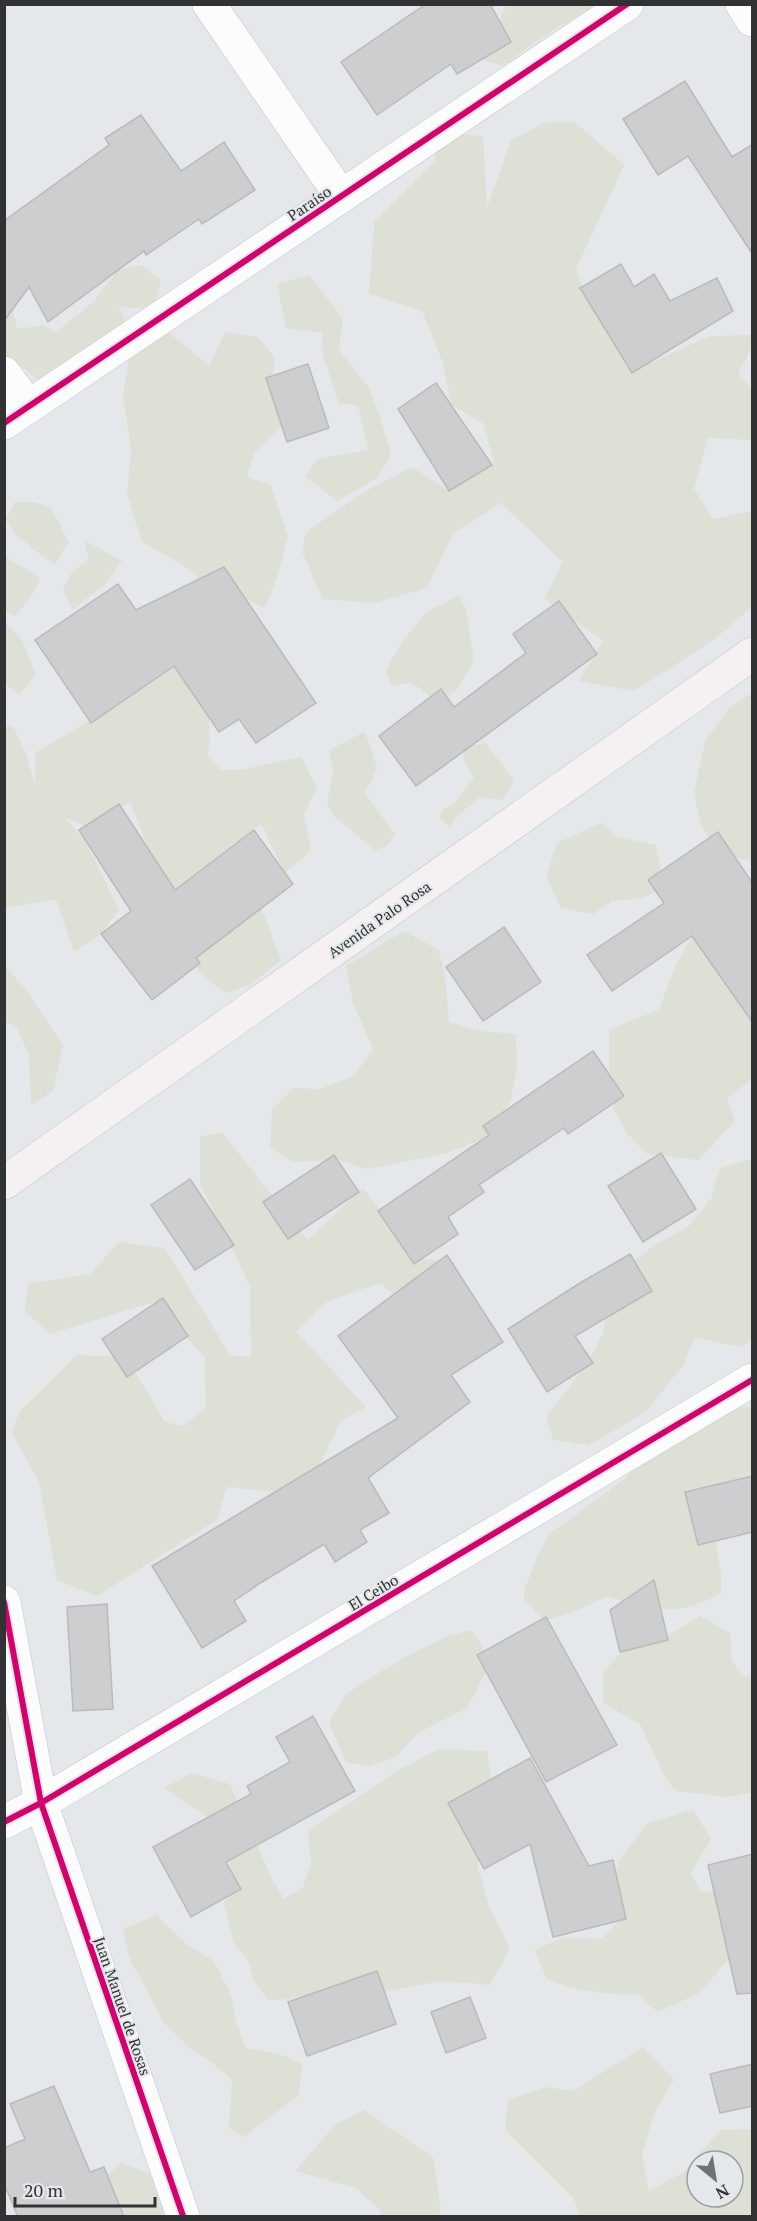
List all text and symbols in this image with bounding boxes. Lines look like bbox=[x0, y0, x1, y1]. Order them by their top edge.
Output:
street label: Paraíso bbox=[283, 181, 335, 225]
street label: Avenida Palo Rosa bbox=[323, 876, 435, 962]
street label: El Ceibo bbox=[344, 1569, 402, 1615]
street label: Juan Manuel de Rosas bbox=[90, 1934, 156, 2078]
north arrow bbox=[685, 2149, 745, 2209]
scale bar bbox=[15, 2170, 154, 2208]
text: 20 m bbox=[24, 2178, 64, 2202]
text: N bbox=[712, 2179, 733, 2205]

